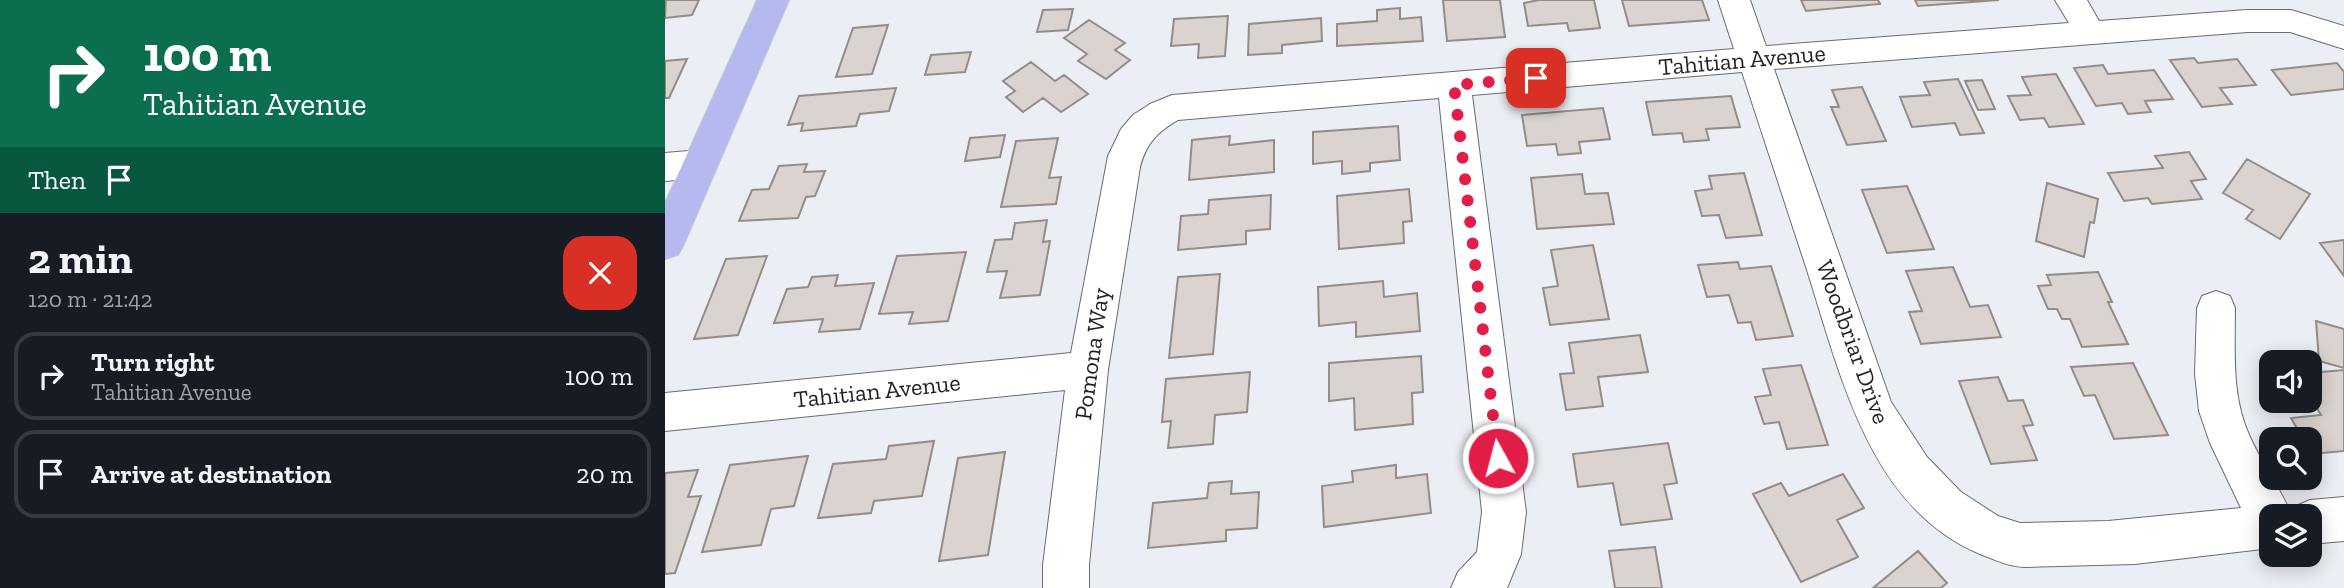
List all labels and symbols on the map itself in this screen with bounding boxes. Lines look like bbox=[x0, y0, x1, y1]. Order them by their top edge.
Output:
street label: Tahitian Avenue bbox=[1657, 38, 1827, 81]
pin bbox=[1506, 48, 1566, 108]
street label: Woodbriar Drive bbox=[1810, 256, 1897, 428]
street label: Pomona Way bbox=[1068, 285, 1115, 422]
street label: Tahitian Avenue bbox=[792, 367, 962, 414]
position arrow bbox=[1461, 421, 1535, 495]

